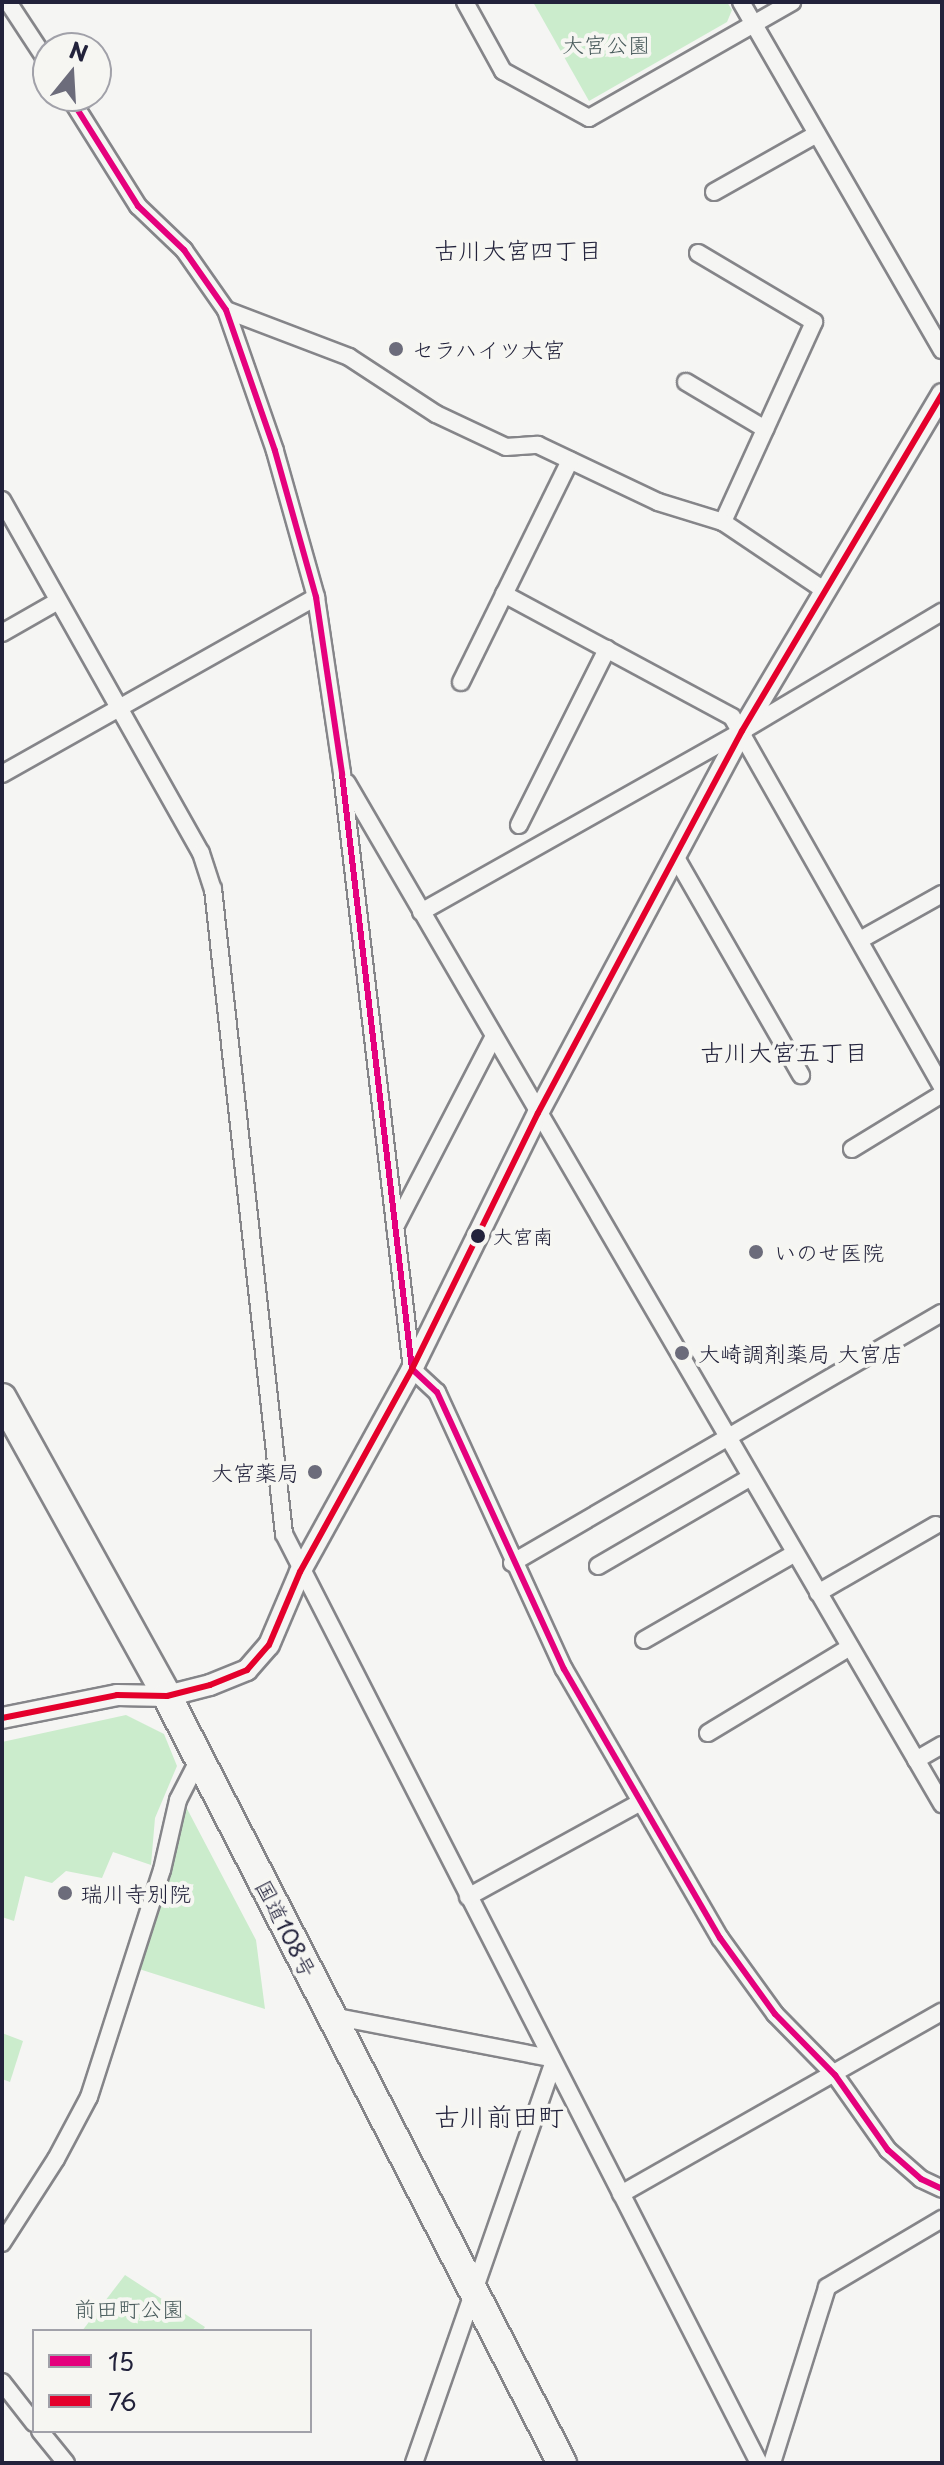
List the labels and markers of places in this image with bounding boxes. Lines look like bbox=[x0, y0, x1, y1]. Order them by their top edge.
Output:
place label: セラハイツ大宮 bbox=[412, 336, 566, 362]
marker: セラハイツ大宮 bbox=[387, 340, 405, 358]
place label: 大宮南 bbox=[493, 1224, 553, 1248]
marker: 大宮南 bbox=[470, 1228, 486, 1244]
place label: いのせ医院 bbox=[774, 1239, 884, 1265]
marker: いのせ医院 bbox=[745, 1241, 767, 1263]
place label: 大崎調剤薬局 大宮店 bbox=[698, 1340, 903, 1366]
marker: 大崎調剤薬局 大宮店 bbox=[673, 1344, 691, 1362]
place label: 大宮薬局 bbox=[211, 1459, 299, 1485]
marker: 大宮薬局 bbox=[306, 1463, 324, 1481]
place label: 瑞川寺別院 bbox=[81, 1880, 191, 1906]
marker: 瑞川寺別院 bbox=[56, 1884, 74, 1902]

